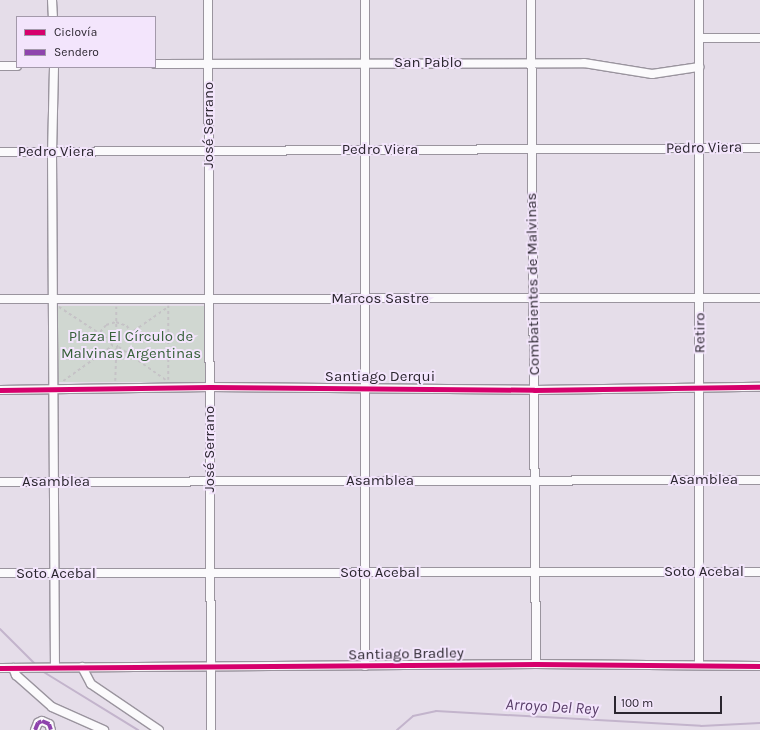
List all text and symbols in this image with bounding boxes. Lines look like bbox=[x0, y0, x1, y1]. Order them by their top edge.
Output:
legend bbox=[16, 16, 156, 68]
text: Ciclovía bbox=[54, 25, 97, 39]
text: Sendero bbox=[54, 45, 99, 59]
street label: San Pablo bbox=[394, 54, 462, 72]
street label: José Serrano bbox=[200, 82, 218, 168]
street label: Pedro Viera bbox=[666, 138, 742, 158]
street label: Pedro Viera bbox=[342, 141, 418, 159]
street label: Pedro Viera bbox=[18, 143, 94, 161]
street label: Combatientes de Malvinas bbox=[522, 192, 544, 376]
street label: Marcos Sastre bbox=[331, 290, 429, 308]
street label: Retiro bbox=[691, 313, 709, 353]
park label: Plaza El Círculo de Malvinas Argentinas bbox=[61, 327, 201, 362]
street label: Santiago Derqui bbox=[325, 368, 435, 386]
street label: José Serrano bbox=[201, 406, 219, 492]
street label: Asamblea bbox=[670, 471, 738, 489]
street label: Asamblea bbox=[346, 472, 414, 490]
street label: Asamblea bbox=[22, 473, 90, 491]
street label: Soto Acebal bbox=[664, 563, 744, 581]
street label: Soto Acebal bbox=[340, 564, 420, 582]
street label: Soto Acebal bbox=[16, 565, 96, 583]
street label: Santiago Bradley bbox=[348, 644, 464, 664]
scale bar bbox=[616, 688, 724, 714]
water label: Arroyo Del Rey bbox=[505, 695, 599, 719]
text: 100 m bbox=[621, 696, 653, 710]

